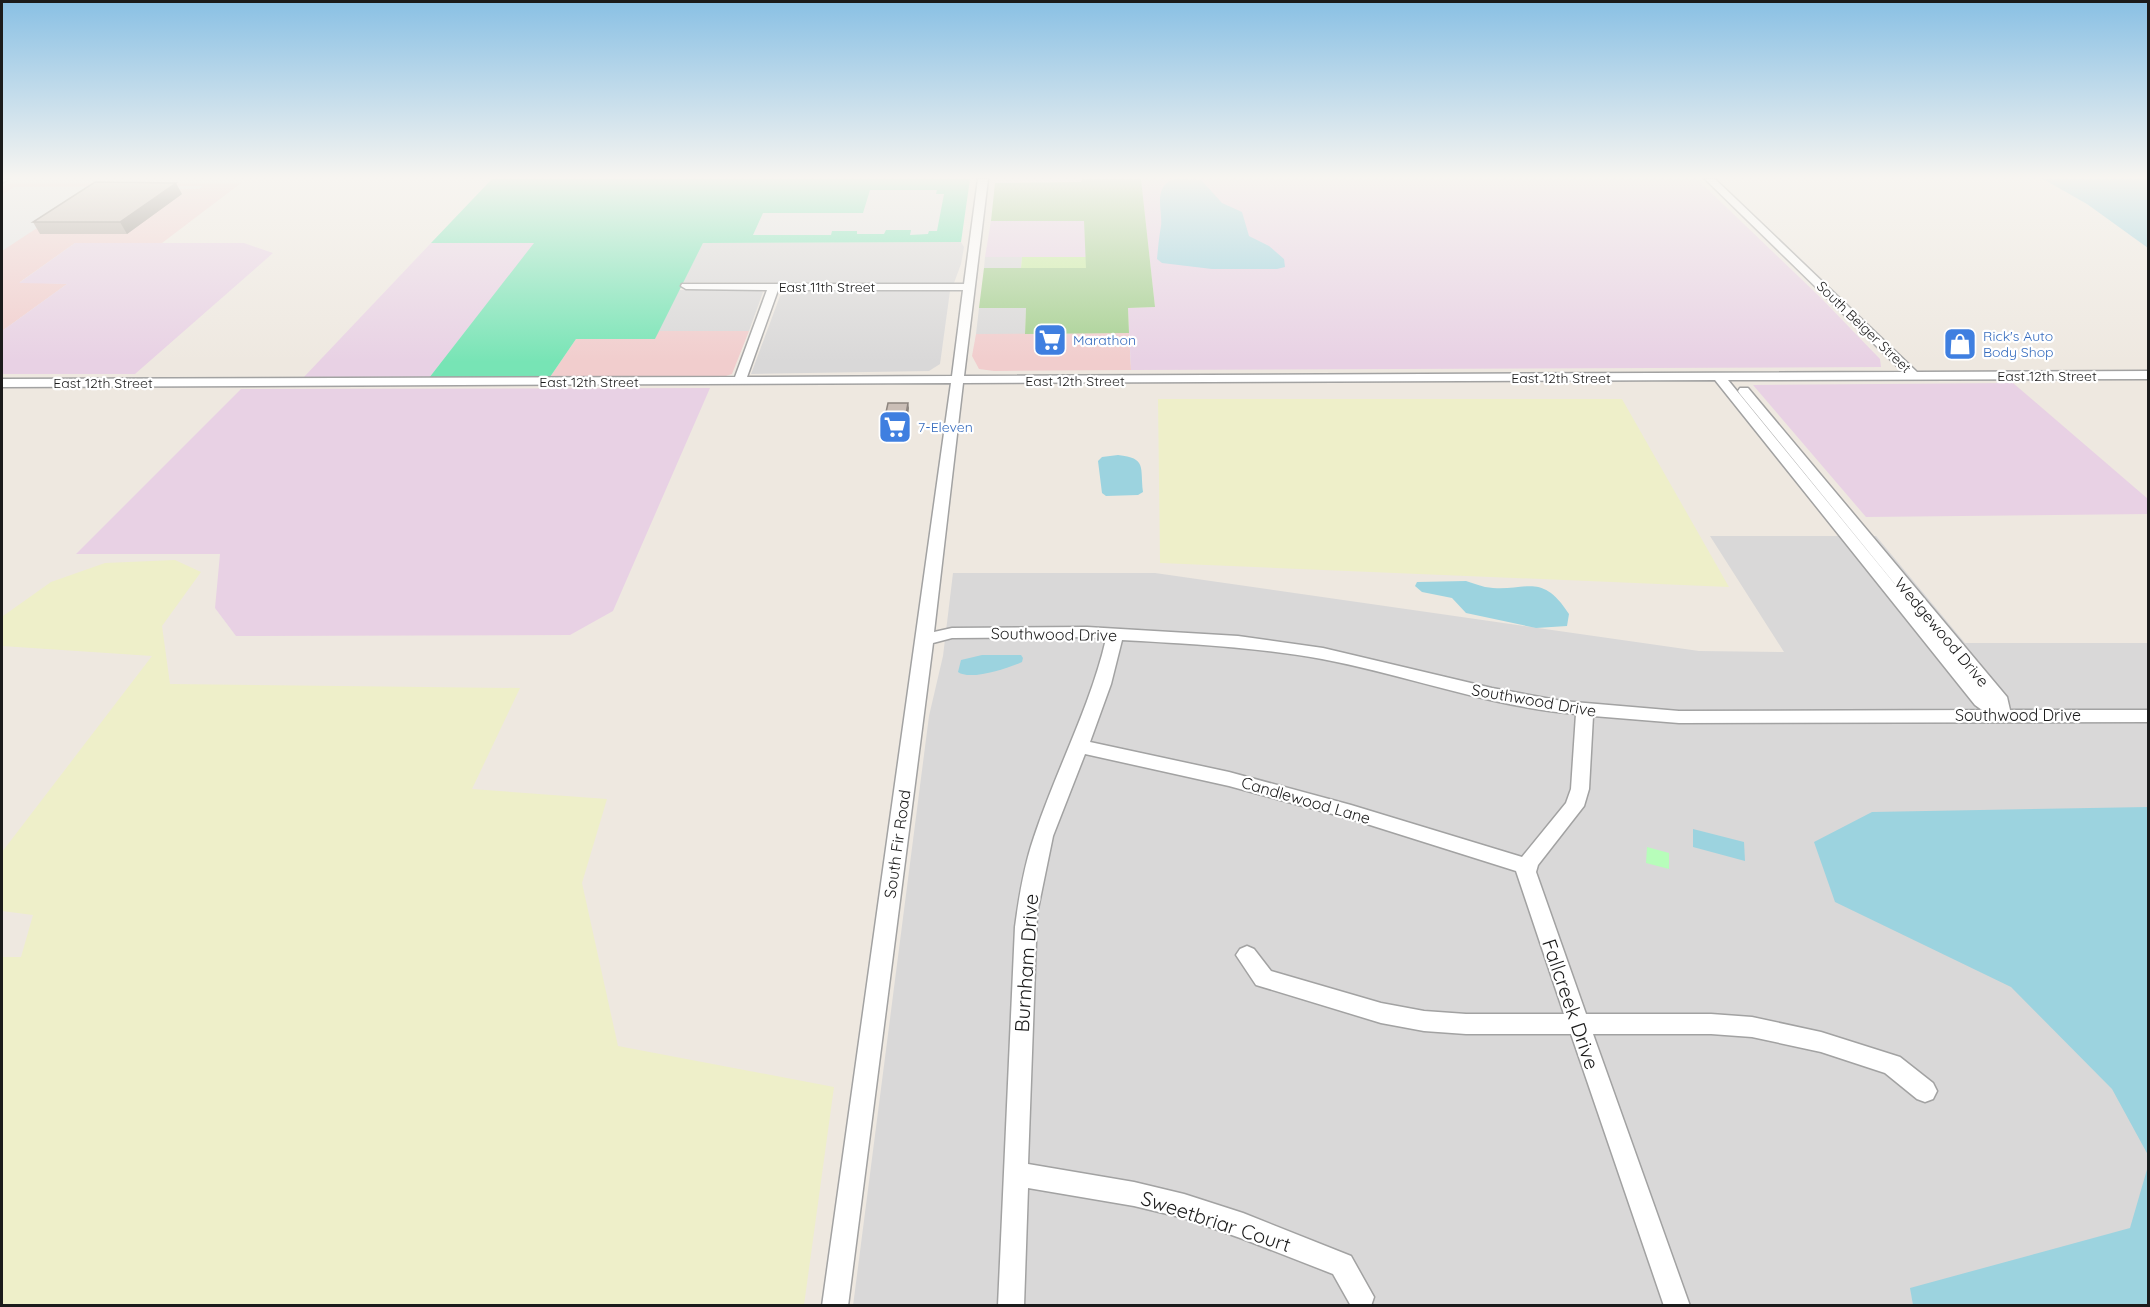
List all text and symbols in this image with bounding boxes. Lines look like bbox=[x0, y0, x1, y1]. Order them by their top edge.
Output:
street label: South Beiger Street bbox=[1813, 277, 1915, 377]
street label: East 11th Street bbox=[779, 278, 876, 296]
supermarket icon: Marathon bbox=[1032, 322, 1068, 358]
shop icon: Rick's Auto Body Shop bbox=[1942, 326, 1978, 362]
place label: Rick's Auto Body Shop bbox=[1983, 327, 2054, 361]
place label: Marathon bbox=[1073, 331, 1136, 349]
street label: East 12th Street bbox=[1997, 367, 2097, 385]
street label: East 12th Street bbox=[1511, 369, 1611, 387]
street label: East 12th Street bbox=[1025, 372, 1125, 390]
street label: East 12th Street bbox=[539, 373, 639, 391]
street label: East 12th Street bbox=[53, 374, 153, 392]
supermarket icon: 7-Eleven bbox=[877, 409, 913, 445]
place label: 7-Eleven bbox=[918, 418, 973, 436]
street label: Wedgewood Drive bbox=[1890, 573, 1994, 691]
street label: Southwood Drive bbox=[991, 623, 1117, 645]
street label: Southwood Drive bbox=[1470, 679, 1598, 721]
street label: Southwood Drive bbox=[1955, 705, 2081, 725]
street label: Candlewood Lane bbox=[1239, 772, 1373, 828]
street label: South Fir Road bbox=[879, 788, 915, 900]
street label: Burnham Drive bbox=[1009, 893, 1043, 1033]
street label: Fallcreek Drive bbox=[1537, 935, 1605, 1073]
street label: Sweetbriar Court bbox=[1138, 1185, 1294, 1257]

